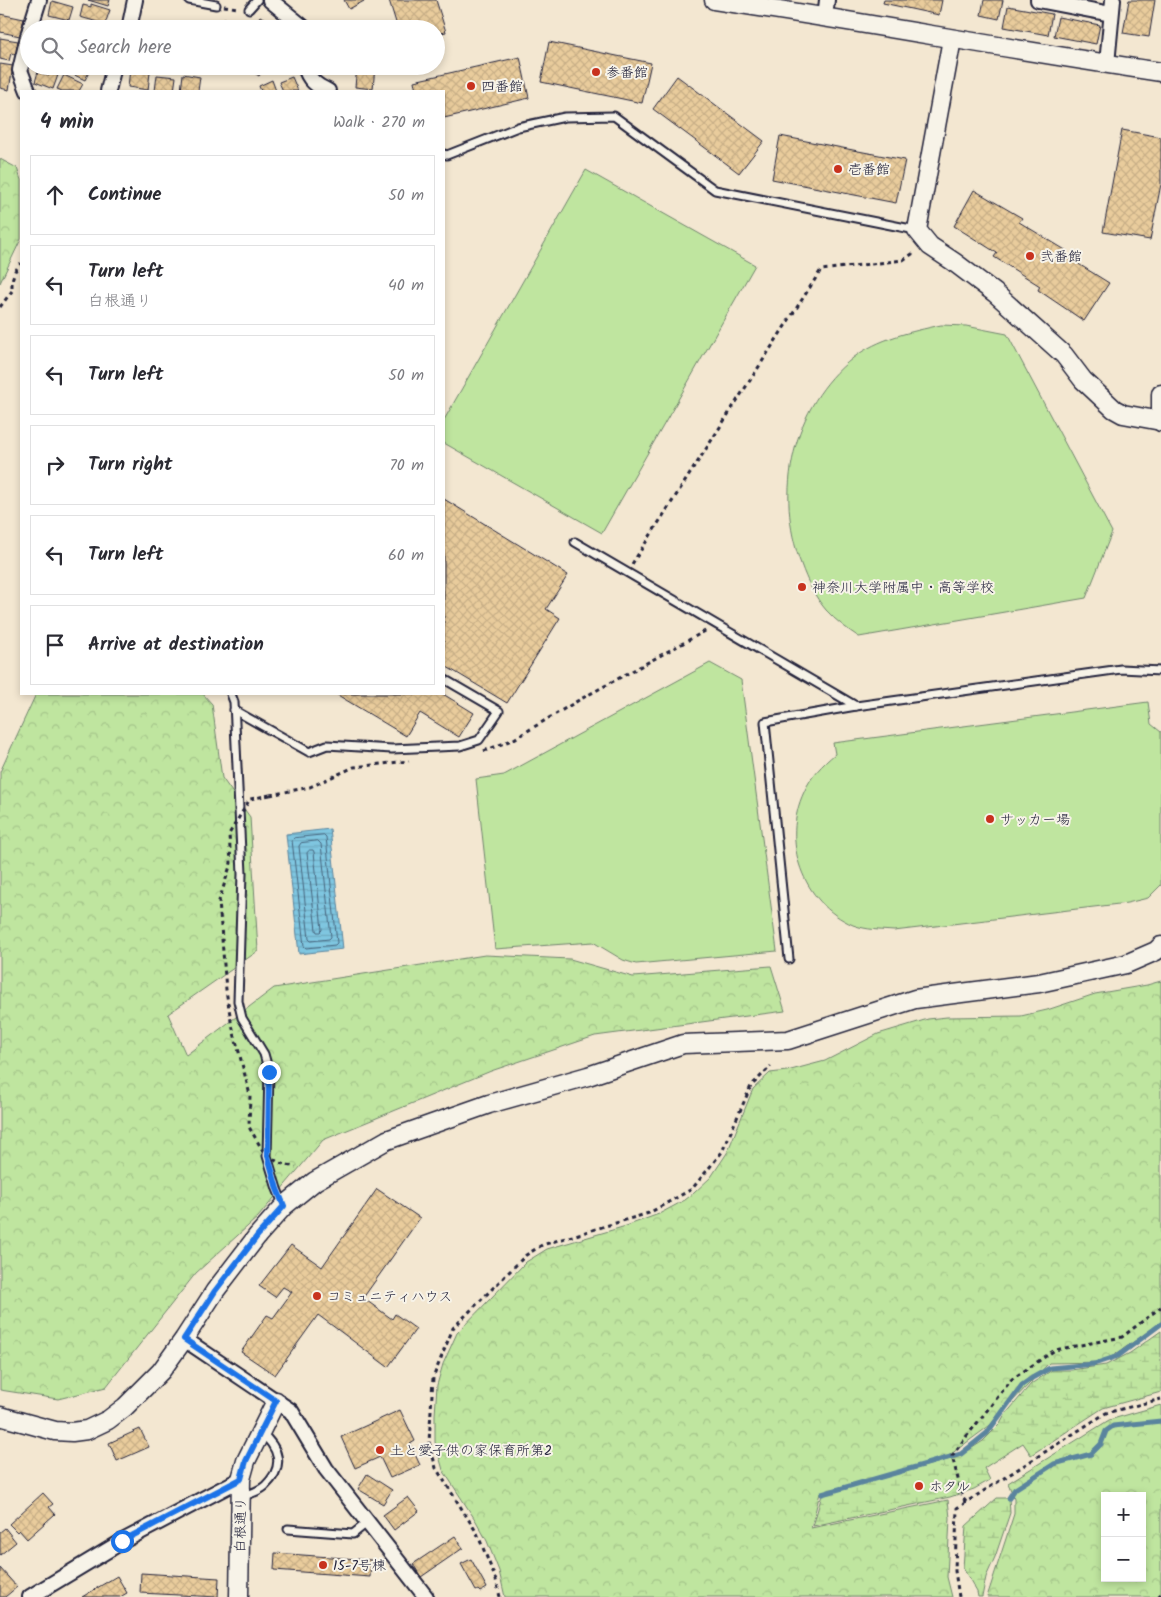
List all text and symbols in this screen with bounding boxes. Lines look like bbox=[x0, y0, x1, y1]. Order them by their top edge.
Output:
search box bbox=[20, 20, 445, 75]
text: Search here bbox=[78, 33, 172, 63]
icon: search bbox=[38, 34, 66, 62]
place label: 参番館 bbox=[606, 62, 648, 84]
marker: 参番館 bbox=[590, 66, 602, 78]
place label: 四番館 bbox=[481, 76, 523, 98]
marker: 四番館 bbox=[465, 80, 477, 92]
text: 4 min bbox=[40, 106, 94, 139]
text: Walk · 270 m bbox=[333, 110, 425, 135]
place label: 壱番館 bbox=[848, 159, 890, 181]
marker: 壱番館 bbox=[832, 163, 844, 175]
text: Continue bbox=[88, 180, 161, 210]
icon: ahead bbox=[41, 181, 69, 209]
text: 50 m bbox=[388, 183, 424, 208]
place label: 弐番館 bbox=[1040, 246, 1082, 268]
marker: 弐番館 bbox=[1024, 250, 1036, 262]
text: Turn left bbox=[88, 257, 163, 287]
icon: left bbox=[41, 271, 69, 299]
text: 40 m bbox=[388, 273, 424, 298]
text: 白根通り bbox=[88, 289, 152, 314]
text: Turn left bbox=[88, 360, 163, 390]
icon: left bbox=[41, 361, 69, 389]
text: 50 m bbox=[388, 363, 424, 388]
text: Turn right bbox=[88, 450, 173, 480]
icon: right bbox=[41, 451, 69, 479]
text: 70 m bbox=[389, 453, 424, 478]
text: Turn left bbox=[88, 540, 163, 570]
icon: left bbox=[41, 541, 69, 569]
text: 60 m bbox=[388, 543, 424, 568]
place label: 神奈川大学附属中・高等学校 bbox=[812, 577, 994, 599]
marker: 神奈川大学附属中・高等学校 bbox=[796, 581, 808, 593]
text: Arrive at destination bbox=[88, 630, 264, 660]
icon: arrive bbox=[41, 631, 69, 659]
place label: サッカー場 bbox=[1000, 809, 1070, 831]
marker: サッカー場 bbox=[984, 813, 996, 825]
route end bbox=[258, 1061, 281, 1084]
place label: コミュニティハウス bbox=[327, 1286, 452, 1308]
marker: コミュニティハウス bbox=[311, 1290, 323, 1302]
place label: 土と愛子供の家保育所第2 bbox=[390, 1440, 552, 1462]
marker: 土と愛子供の家保育所第2 bbox=[374, 1444, 386, 1456]
place label: ホタル bbox=[929, 1476, 971, 1498]
marker: ホタル bbox=[913, 1480, 925, 1492]
map controls bbox=[1101, 1492, 1146, 1582]
button: + bbox=[1101, 1492, 1146, 1537]
street label: 白根通り bbox=[230, 1497, 252, 1553]
route start bbox=[111, 1530, 134, 1553]
button: − bbox=[1101, 1537, 1146, 1582]
place label: 15-7号棟 bbox=[333, 1555, 387, 1577]
marker: 15-7号棟 bbox=[317, 1559, 329, 1571]

